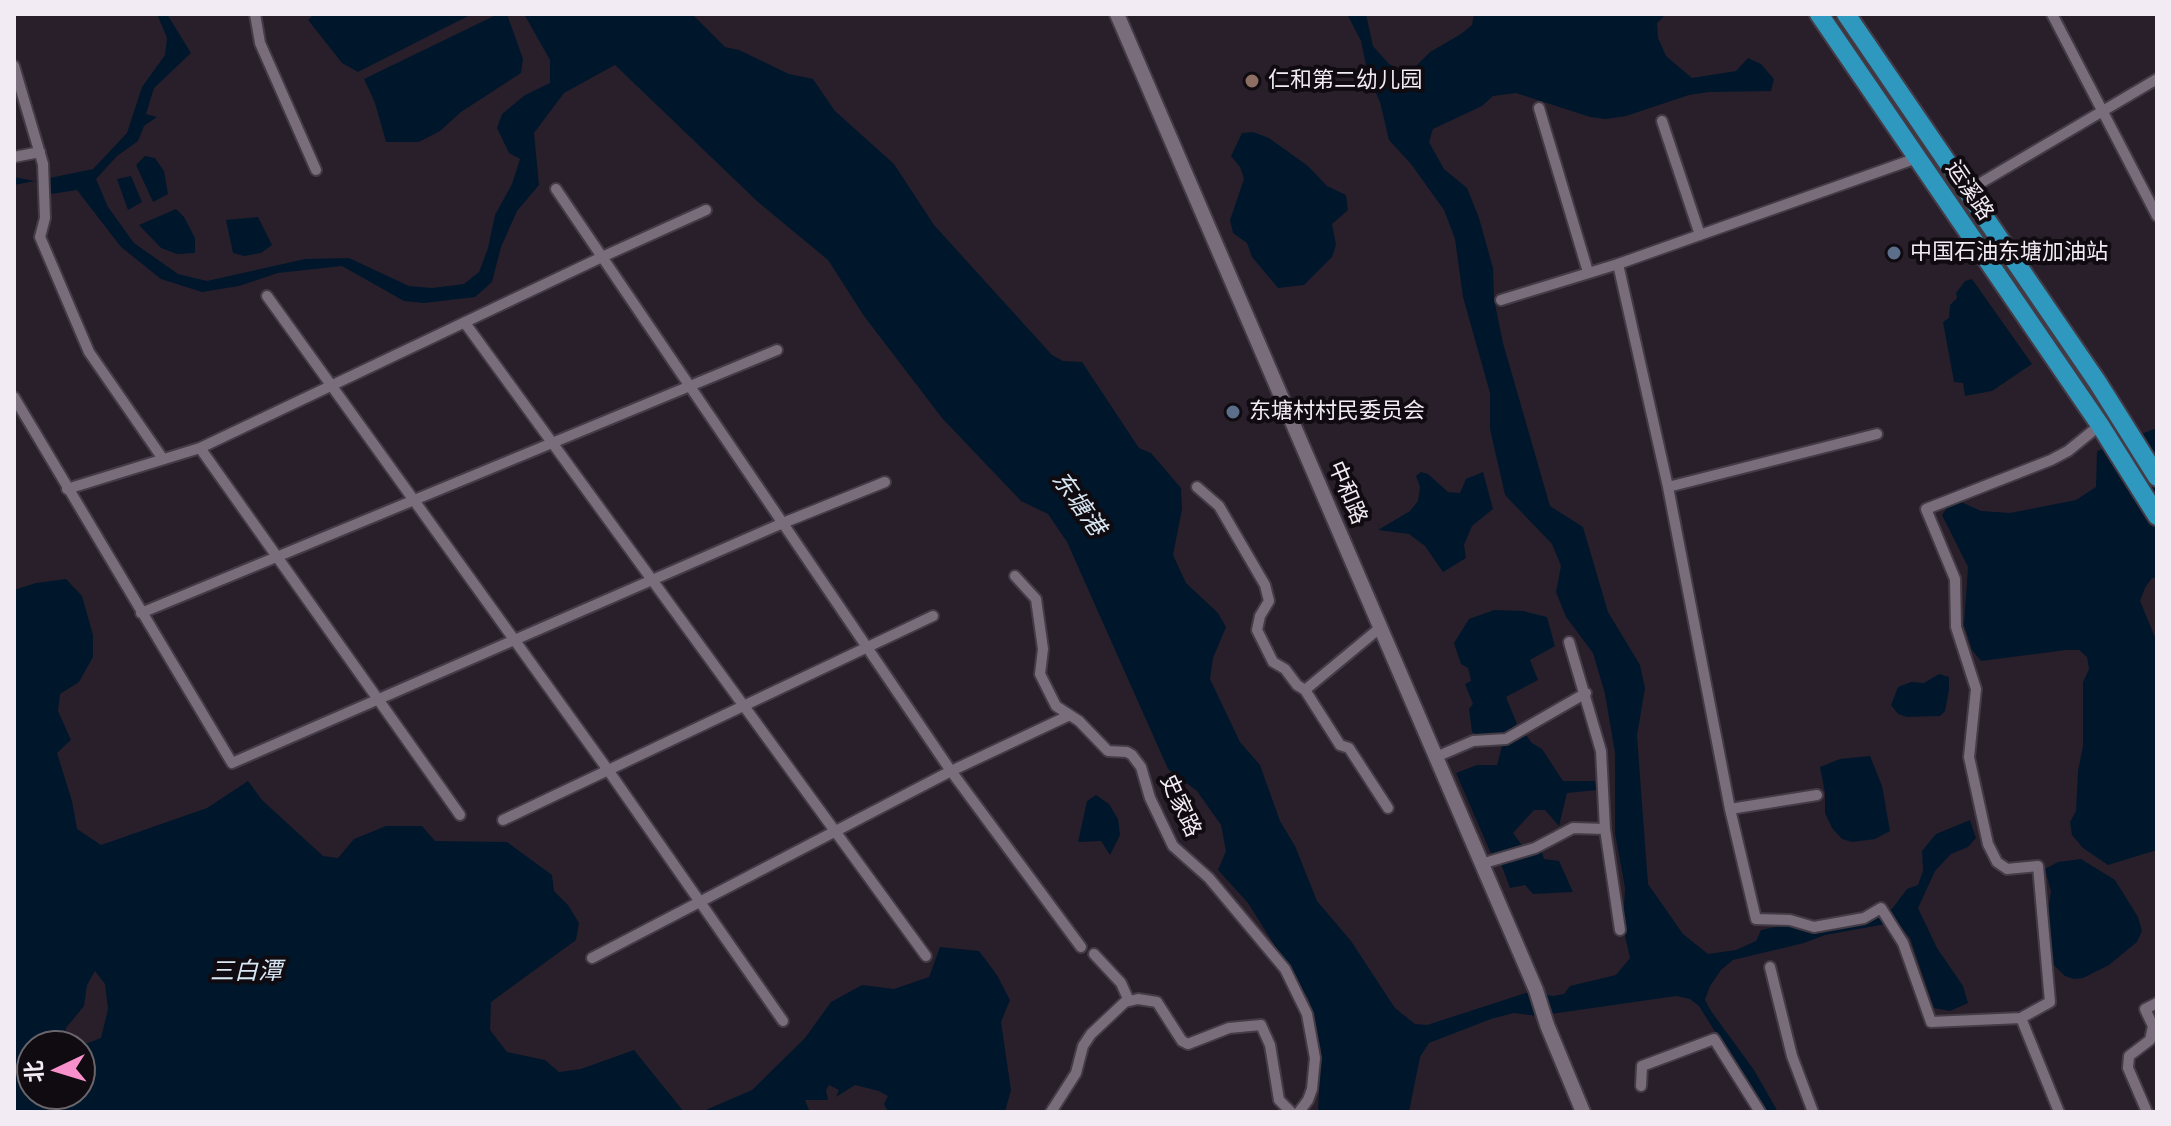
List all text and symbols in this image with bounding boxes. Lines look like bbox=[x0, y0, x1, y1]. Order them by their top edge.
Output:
place label: 仁和第二幼儿园 bbox=[1268, 68, 1422, 94]
marker: 仁和第二幼儿园 bbox=[1243, 72, 1261, 90]
street label: 运溪路 bbox=[1940, 156, 1998, 226]
place label: 中国石油东塘加油站 bbox=[1910, 240, 2108, 266]
marker: 中国石油东塘加油站 bbox=[1885, 244, 1903, 262]
place label: 东塘村村民委员会 bbox=[1249, 399, 1425, 425]
marker: 东塘村村民委员会 bbox=[1224, 403, 1242, 421]
street label: 中和路 bbox=[1322, 457, 1372, 529]
water label: 东塘港 bbox=[1045, 466, 1111, 542]
street label: 史家路 bbox=[1154, 771, 1206, 841]
water label: 三白潭 bbox=[210, 958, 282, 986]
north arrow bbox=[16, 1030, 96, 1110]
text: 北 bbox=[19, 1060, 49, 1084]

